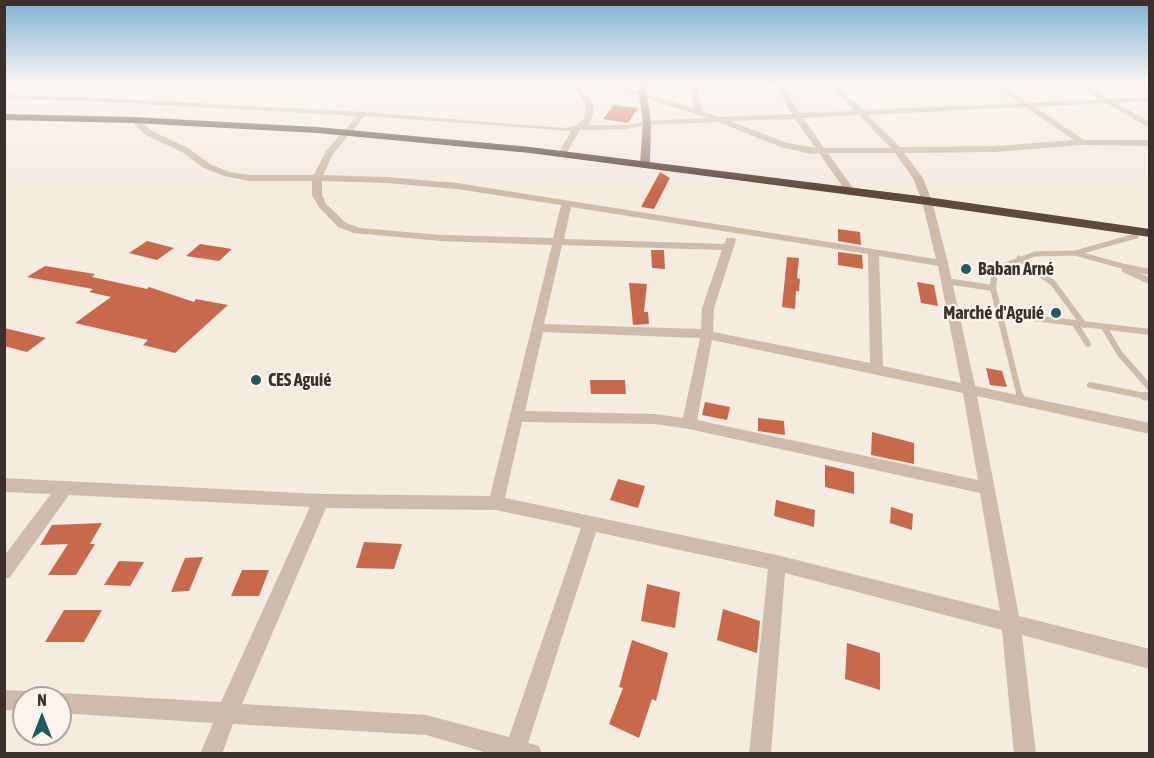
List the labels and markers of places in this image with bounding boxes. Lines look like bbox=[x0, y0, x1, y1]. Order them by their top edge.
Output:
place label: Baban Arné bbox=[978, 258, 1054, 280]
marker: Baban Arné bbox=[959, 262, 973, 276]
place label: Marché d'Aguié bbox=[943, 302, 1044, 324]
marker: Marché d'Aguié bbox=[1049, 306, 1063, 320]
place label: CES Aguié bbox=[268, 369, 331, 391]
marker: CES Aguié bbox=[249, 373, 263, 387]

